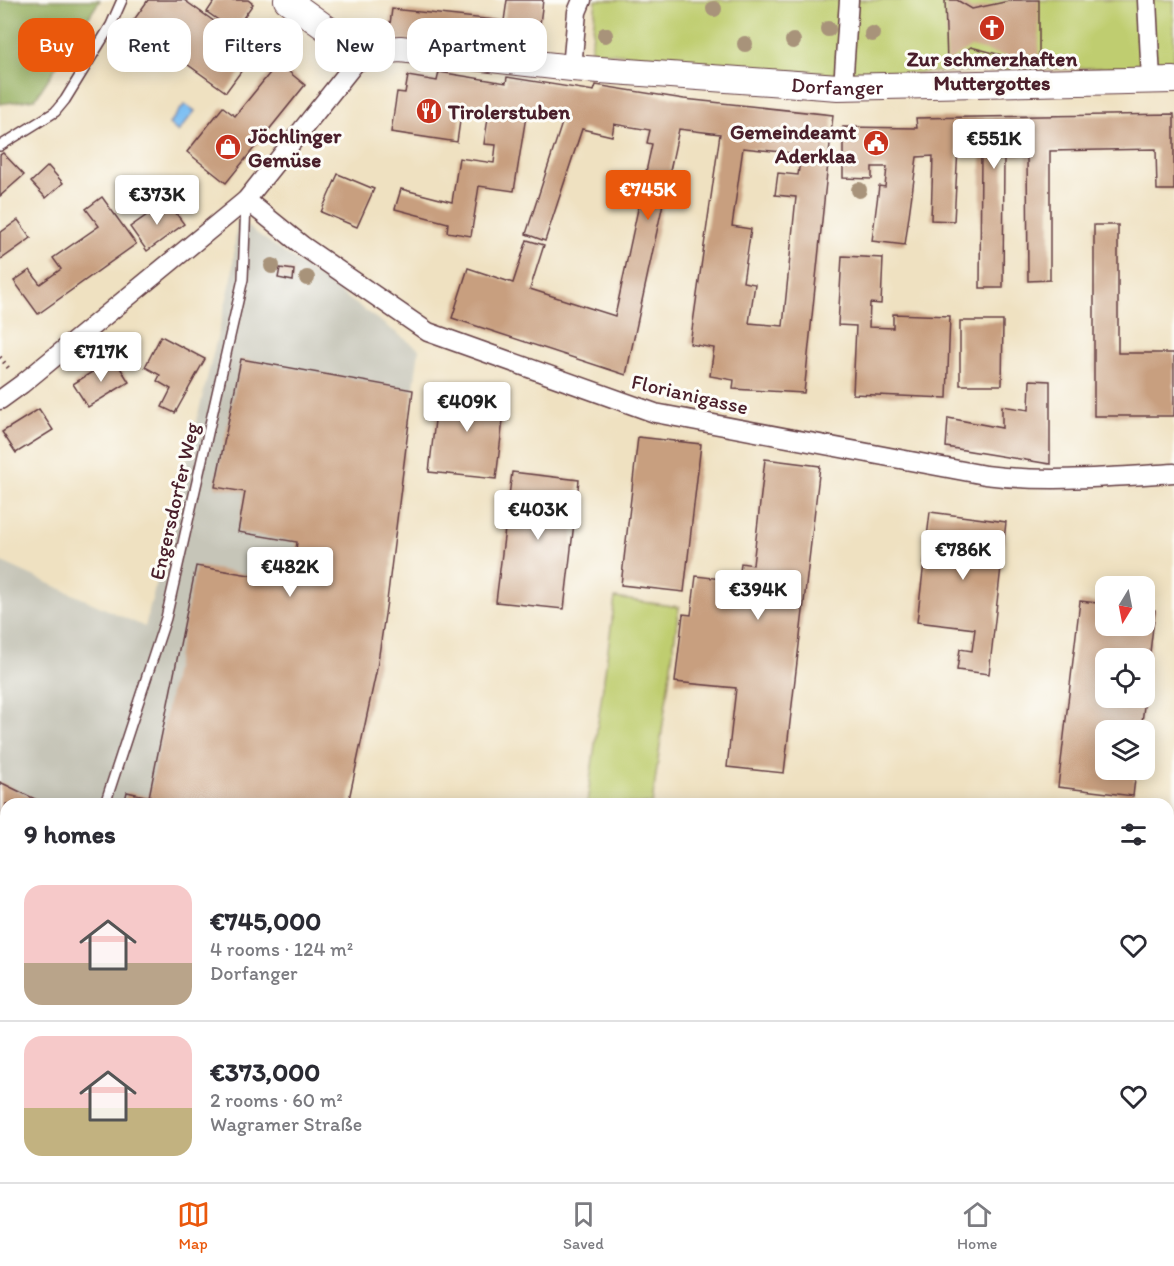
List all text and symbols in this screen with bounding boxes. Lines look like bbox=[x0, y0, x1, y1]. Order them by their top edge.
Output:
church icon: Zur schmerzhaften Muttergottes bbox=[977, 13, 1007, 43]
chip: Buy bbox=[18, 18, 95, 72]
chip: Rent bbox=[107, 18, 191, 72]
chip: Filters bbox=[203, 18, 303, 72]
chip: New bbox=[315, 18, 395, 72]
chip: Apartment bbox=[407, 18, 547, 72]
place label: Zur schmerzhaften Muttergottes bbox=[907, 46, 1077, 96]
street label: Dorfanger bbox=[791, 71, 884, 100]
restaurant icon: Tirolerstuben bbox=[414, 96, 444, 126]
place label: Tirolerstuben bbox=[447, 99, 570, 124]
place label: Gemeindeamt Aderklaa bbox=[730, 119, 857, 168]
pin: €551K bbox=[952, 119, 1036, 170]
place label: Jöchlinger Gemüse bbox=[247, 123, 342, 172]
text: €551K bbox=[967, 126, 1021, 150]
public building icon: Gemeindeamt Aderklaa bbox=[861, 128, 891, 158]
shop icon: Jöchlinger Gemüse bbox=[213, 132, 243, 162]
pin: €745K bbox=[606, 170, 690, 221]
pin: €373K bbox=[115, 175, 199, 226]
text: €745K bbox=[620, 177, 676, 201]
text: €373K bbox=[129, 182, 185, 206]
pin: €717K bbox=[59, 332, 143, 383]
text: €717K bbox=[74, 339, 128, 363]
street label: Florianigasse bbox=[629, 368, 751, 420]
pin: €409K bbox=[425, 382, 509, 433]
text: €409K bbox=[438, 389, 497, 413]
street label: Engersdorfer Weg bbox=[144, 420, 204, 582]
pin: €403K bbox=[496, 490, 580, 541]
text: €403K bbox=[508, 497, 568, 521]
pin: €786K bbox=[921, 530, 1005, 581]
text: €786K bbox=[935, 537, 991, 561]
pin: €482K bbox=[248, 547, 332, 598]
text: €482K bbox=[261, 554, 319, 578]
pin: €394K bbox=[716, 570, 800, 621]
north arrow bbox=[1095, 576, 1155, 636]
map controls bbox=[1095, 576, 1155, 780]
text: €394K bbox=[729, 577, 787, 601]
button: locate bbox=[1095, 648, 1155, 708]
button: layers bbox=[1095, 720, 1155, 780]
text: 9 homes bbox=[24, 818, 116, 850]
icon: filters bbox=[1117, 818, 1150, 851]
text: €745,000 bbox=[210, 905, 321, 937]
icon: home bbox=[72, 909, 144, 981]
icon: heart bbox=[1117, 929, 1150, 962]
text: 4 rooms · 124 m² bbox=[210, 937, 353, 961]
text: Dorfanger bbox=[210, 961, 298, 985]
text: €373,000 bbox=[210, 1056, 320, 1088]
icon: home bbox=[72, 1060, 144, 1132]
icon: heart bbox=[1117, 1080, 1150, 1113]
text: 2 rooms · 60 m² bbox=[210, 1088, 343, 1112]
text: Wagramer Straße bbox=[210, 1112, 362, 1136]
tab: Map bbox=[177, 1198, 210, 1253]
tab: Saved bbox=[563, 1198, 604, 1253]
tab: Home bbox=[957, 1198, 997, 1253]

